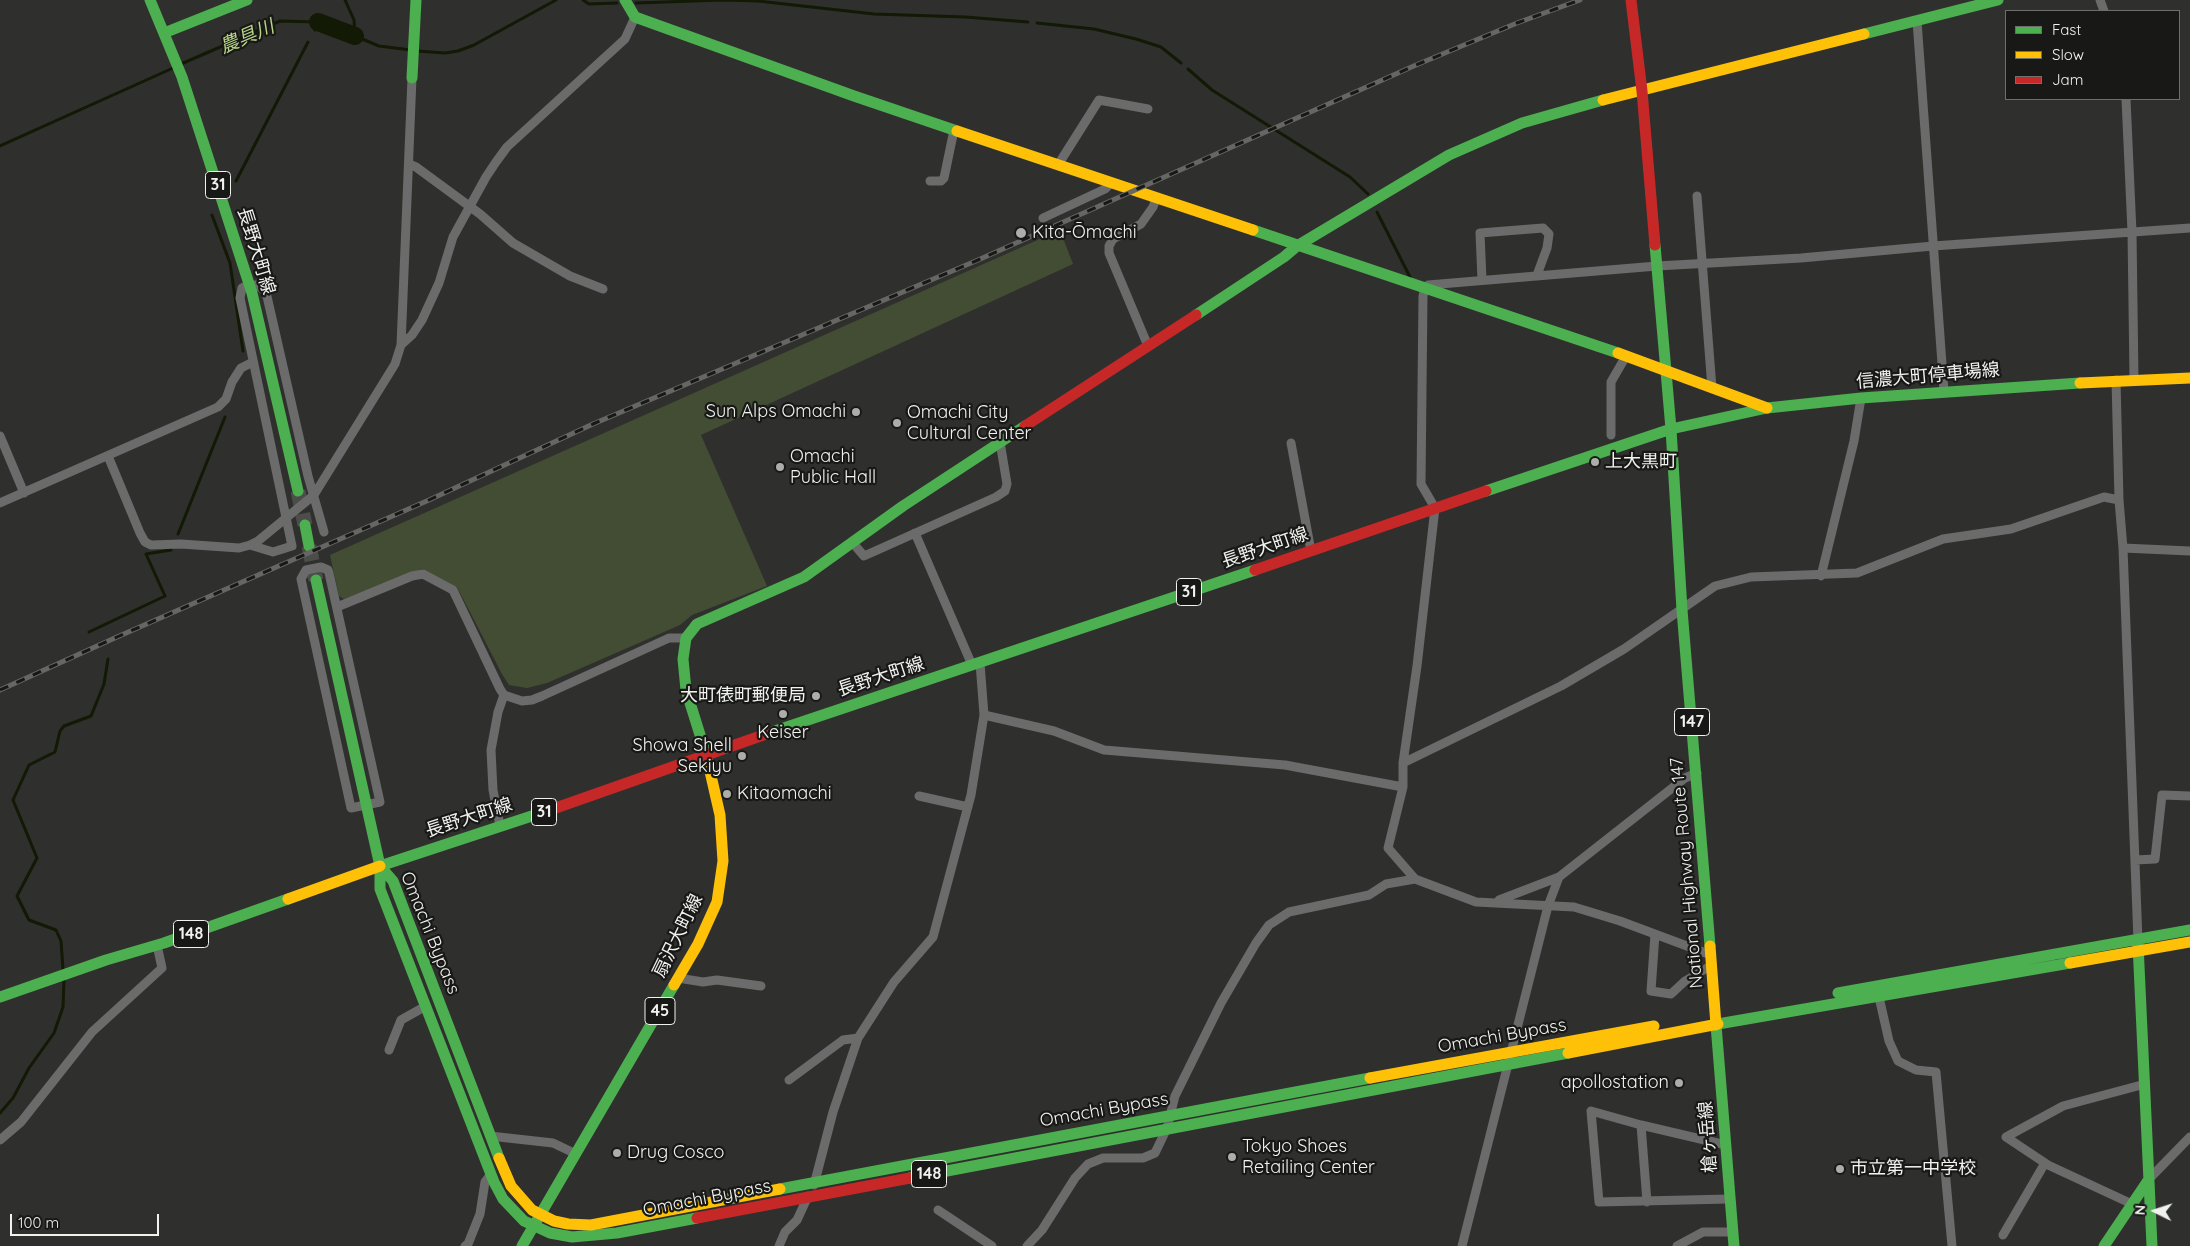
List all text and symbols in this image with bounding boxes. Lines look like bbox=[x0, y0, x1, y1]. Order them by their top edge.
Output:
legend bbox=[2005, 10, 2180, 100]
water label: 農具川 bbox=[216, 15, 278, 59]
text: Fast bbox=[2052, 20, 2081, 39]
text: Slow bbox=[2052, 45, 2084, 64]
text: Jam bbox=[2052, 70, 2083, 89]
road number: 31 bbox=[206, 172, 230, 198]
street label: 長野大町線 bbox=[233, 205, 279, 297]
place label: Kita-Ōmachi bbox=[1032, 222, 1137, 244]
marker: Kita-Ōmachi bbox=[1014, 226, 1028, 240]
street label: 信濃大町停車場線 bbox=[1855, 359, 2001, 393]
place label: Sun Alps Omachi bbox=[706, 401, 846, 423]
place label: Omachi City Cultural Center bbox=[907, 402, 1032, 444]
marker: Sun Alps Omachi bbox=[850, 406, 862, 418]
marker: Omachi City Cultural Center bbox=[891, 417, 903, 429]
place label: Omachi Public Hall bbox=[790, 446, 876, 488]
place label: 上大黒町 bbox=[1605, 451, 1677, 473]
marker: 上大黒町 bbox=[1589, 456, 1601, 468]
marker: Omachi Public Hall bbox=[774, 461, 786, 473]
street label: 長野大町線 bbox=[1219, 523, 1311, 573]
road number: 31 bbox=[1176, 578, 1202, 606]
street label: 長野大町線 bbox=[835, 653, 927, 701]
place label: 大町俵町郵便局 bbox=[680, 685, 806, 707]
marker: 大町俵町郵便局 bbox=[810, 690, 822, 702]
marker: Keiser bbox=[777, 708, 789, 720]
road number: 147 bbox=[1674, 709, 1710, 736]
place label: Keiser bbox=[757, 722, 809, 744]
place label: Showa Shell Sekiyu bbox=[633, 735, 732, 778]
marker: Showa Shell Sekiyu bbox=[736, 750, 748, 762]
street label: National Highway Route 147 bbox=[1666, 757, 1708, 989]
place label: Kitaomachi bbox=[737, 783, 832, 805]
marker: Kitaomachi bbox=[721, 788, 733, 800]
street label: 長野大町線 bbox=[423, 794, 515, 842]
road number: 31 bbox=[532, 799, 556, 826]
street label: Omachi Bypass bbox=[396, 869, 464, 997]
street label: 扇沢大町線 bbox=[649, 891, 707, 981]
road number: 148 bbox=[174, 921, 208, 948]
road number: 45 bbox=[645, 998, 675, 1024]
street label: Omachi Bypass bbox=[1436, 1014, 1568, 1058]
place label: apollostation bbox=[1561, 1072, 1669, 1094]
marker: apollostation bbox=[1673, 1077, 1685, 1089]
street label: Omachi Bypass bbox=[1038, 1088, 1170, 1132]
street label: 槍ヶ岳線 bbox=[1695, 1100, 1721, 1174]
place label: Tokyo Shoes Retailing Center bbox=[1242, 1136, 1375, 1178]
place label: Drug Cosco bbox=[627, 1142, 724, 1164]
marker: Drug Cosco bbox=[611, 1147, 623, 1159]
marker: Tokyo Shoes Retailing Center bbox=[1226, 1151, 1238, 1163]
place label: 市立第一中学校 bbox=[1850, 1158, 1976, 1180]
road number: 148 bbox=[912, 1160, 946, 1188]
marker: 市立第一中学校 bbox=[1834, 1163, 1846, 1175]
street label: Omachi Bypass bbox=[641, 1175, 773, 1221]
north arrow bbox=[2130, 1186, 2180, 1236]
scale bar bbox=[12, 1204, 161, 1236]
text: N bbox=[2131, 1204, 2149, 1216]
text: 100 m bbox=[18, 1213, 59, 1232]

